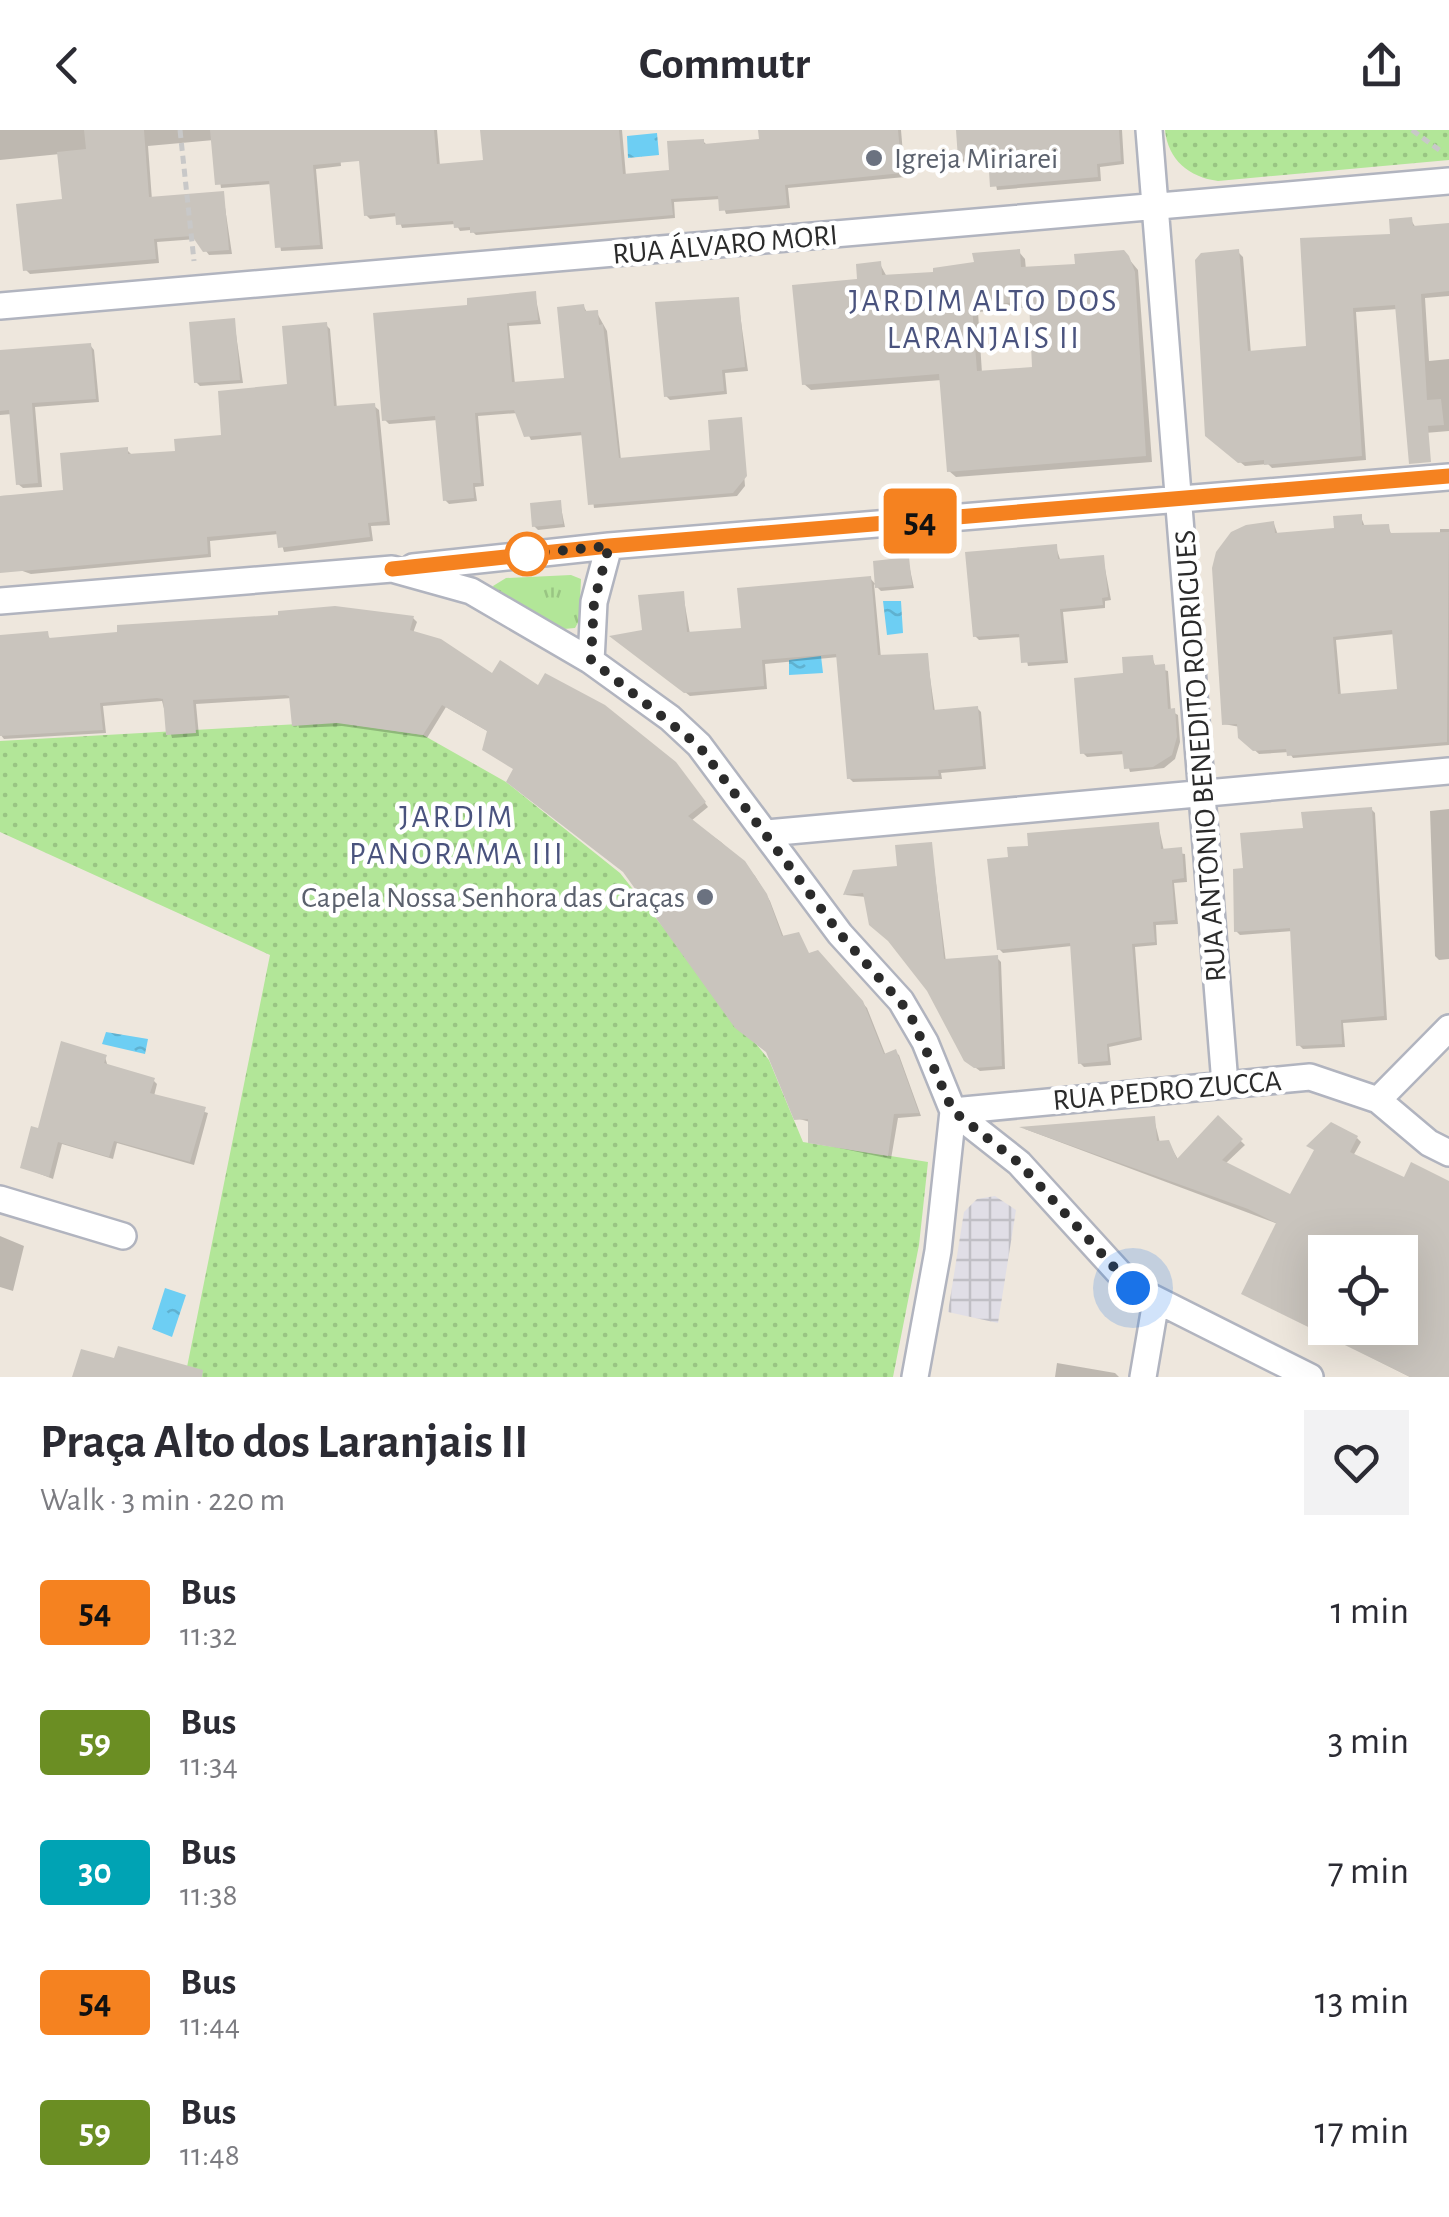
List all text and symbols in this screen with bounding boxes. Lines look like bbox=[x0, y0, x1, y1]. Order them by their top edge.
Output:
icon: back bbox=[40, 38, 95, 93]
icon: share bbox=[1354, 38, 1409, 93]
text: Commutr bbox=[639, 42, 810, 87]
place label: Igreja Miriarei bbox=[894, 144, 1058, 174]
marker: Igreja Miriarei bbox=[863, 147, 885, 169]
street label: RUA ÁLVARO MORI bbox=[611, 218, 839, 270]
district label: JARDIM ALTO DOS LARANJAIS II bbox=[849, 285, 1119, 354]
line badge: 54 bbox=[875, 488, 965, 554]
text: 54 bbox=[904, 504, 936, 539]
street label: RUA ANTONIO BENEDITO RODRIGUES bbox=[1170, 529, 1232, 983]
unlabelled marker bbox=[506, 533, 548, 575]
district label: JARDIM PANORAMA III bbox=[349, 801, 565, 870]
place label: Capela Nossa Senhora das Graças bbox=[301, 883, 685, 913]
marker: Capela Nossa Senhora das Graças bbox=[694, 886, 716, 908]
street label: RUA PEDRO ZUCCA bbox=[1051, 1066, 1283, 1116]
map controls bbox=[1308, 1235, 1418, 1345]
button: locate bbox=[1308, 1235, 1418, 1345]
your location bbox=[1108, 1263, 1158, 1313]
button: heart bbox=[1304, 1410, 1409, 1515]
text: Praça Alto dos Laranjais II bbox=[40, 1419, 529, 1467]
text: Walk · 3 min · 220 m bbox=[40, 1484, 285, 1516]
text: Bus bbox=[180, 1574, 236, 1612]
text: 1 min bbox=[1330, 1593, 1409, 1631]
text: 54 bbox=[79, 1595, 111, 1630]
text: 11:32 bbox=[180, 1619, 237, 1651]
text: Bus bbox=[180, 1704, 236, 1742]
text: 3 min bbox=[1328, 1723, 1409, 1761]
text: 59 bbox=[79, 1725, 111, 1760]
text: 11:34 bbox=[180, 1749, 238, 1781]
text: Bus bbox=[180, 1834, 236, 1872]
text: 7 min bbox=[1328, 1853, 1409, 1891]
text: 30 bbox=[78, 1855, 112, 1890]
text: 11:38 bbox=[180, 1879, 238, 1911]
text: Bus bbox=[180, 1964, 236, 2002]
text: 13 min bbox=[1315, 1983, 1409, 2021]
text: 54 bbox=[79, 1985, 111, 2020]
text: 11:44 bbox=[180, 2009, 240, 2041]
text: Bus bbox=[180, 2094, 236, 2132]
text: 17 min bbox=[1315, 2113, 1409, 2151]
text: 59 bbox=[79, 2115, 111, 2150]
text: 11:48 bbox=[180, 2139, 240, 2171]

